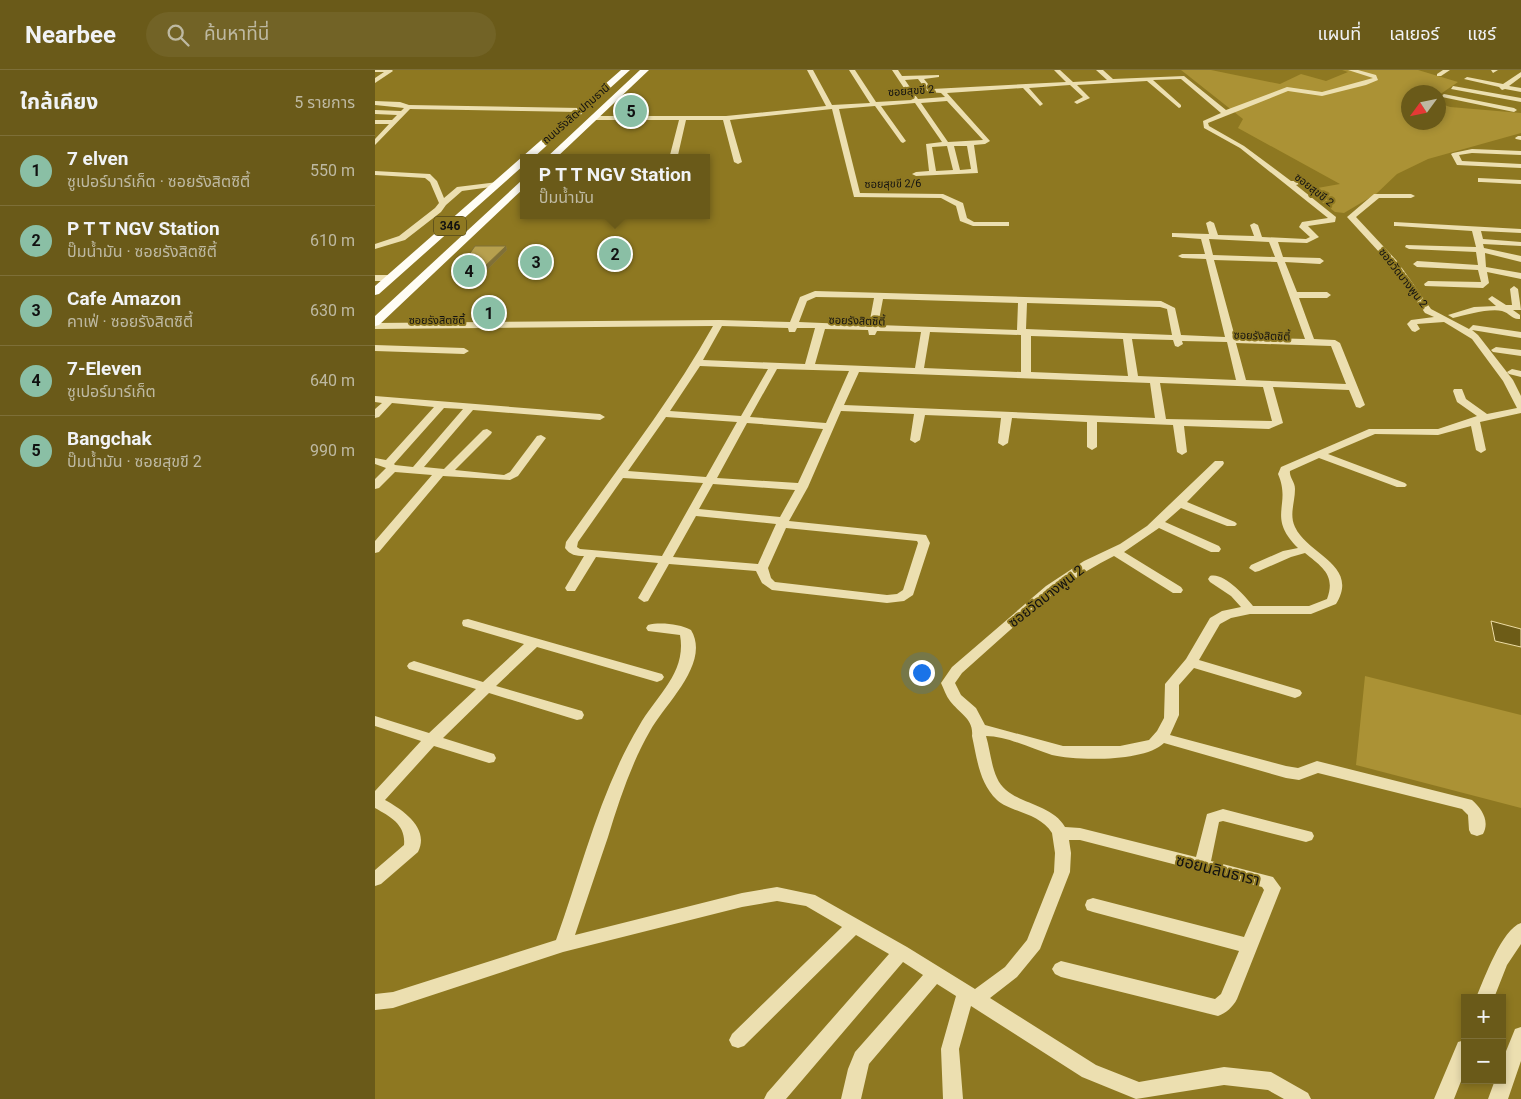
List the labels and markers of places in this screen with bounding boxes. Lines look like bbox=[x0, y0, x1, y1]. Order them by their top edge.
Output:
pin: 5 bbox=[615, 92, 647, 130]
pin: 2 bbox=[599, 235, 631, 273]
pin: 3 bbox=[520, 243, 552, 281]
pin: 4 bbox=[453, 252, 485, 290]
pin: 1 bbox=[473, 294, 505, 332]

